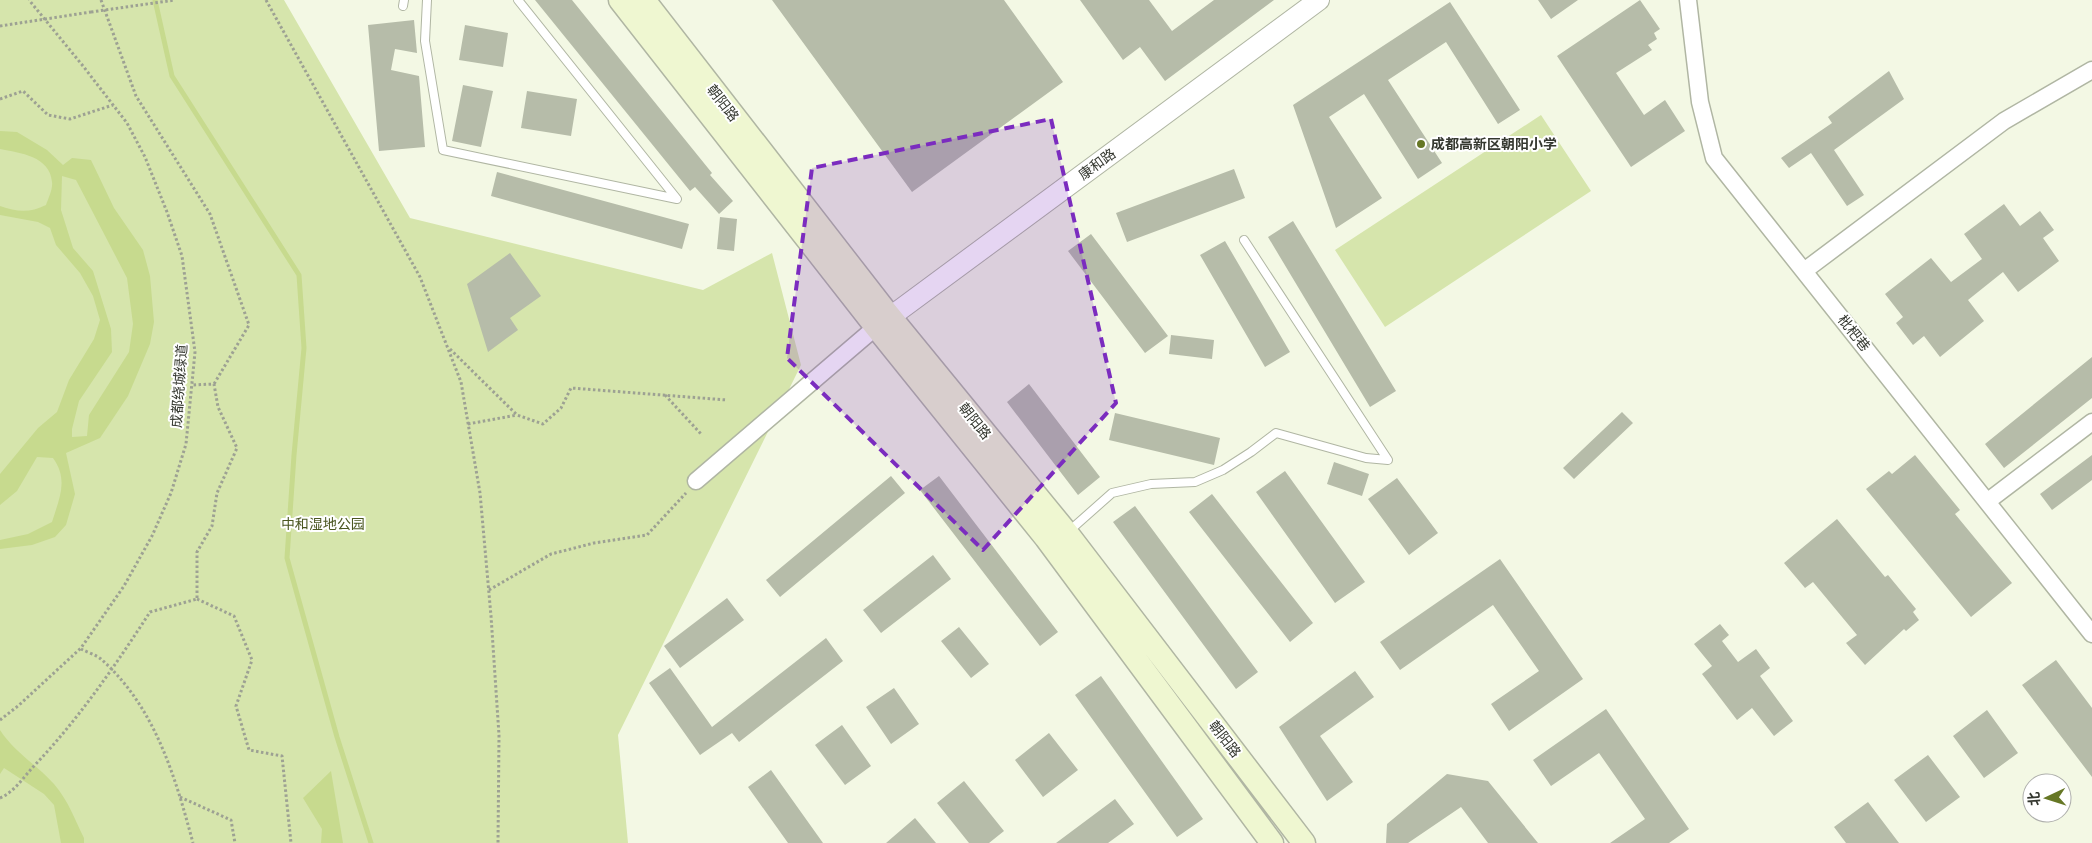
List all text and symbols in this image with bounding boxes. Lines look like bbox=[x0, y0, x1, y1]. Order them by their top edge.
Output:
street label: 朝阳路 bbox=[703, 81, 743, 125]
place label: 成都高新区朝阳小学 bbox=[1431, 135, 1557, 153]
marker: 成都高新区朝阳小学 bbox=[1415, 138, 1427, 150]
street label: 康和路 bbox=[1075, 144, 1119, 184]
street label: 枇杷巷 bbox=[1834, 311, 1874, 355]
street label: 成都绕城绿道 bbox=[167, 343, 191, 429]
street label: 朝阳路 bbox=[955, 399, 995, 443]
park label: 中和湿地公园 bbox=[281, 515, 365, 533]
street label: 朝阳路 bbox=[1205, 717, 1245, 761]
north arrow bbox=[2022, 773, 2072, 823]
text: 北 bbox=[2025, 791, 2043, 807]

